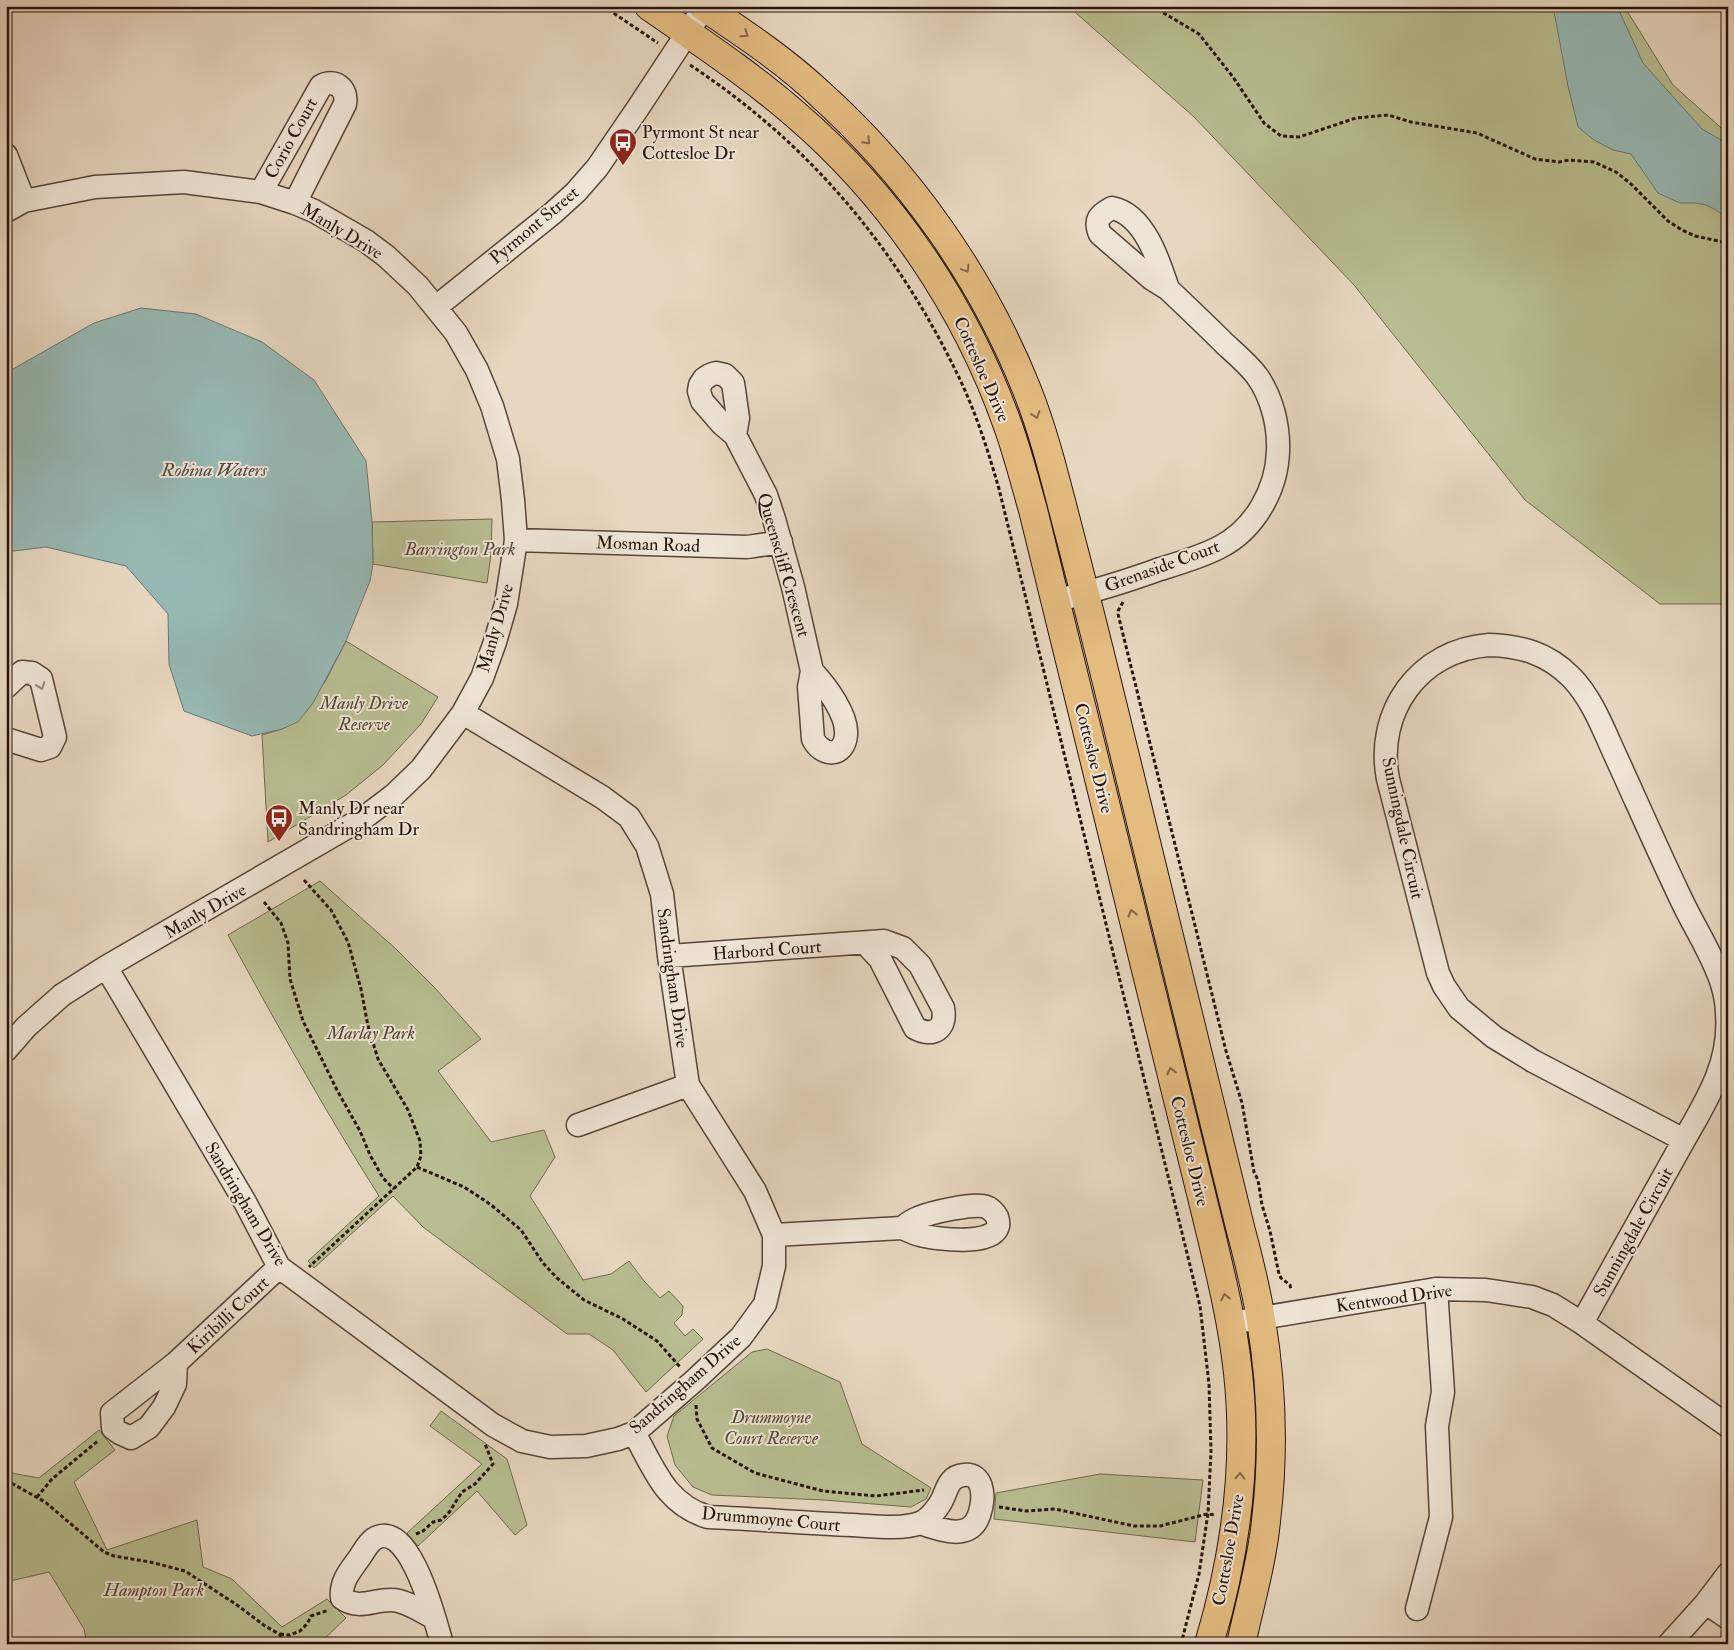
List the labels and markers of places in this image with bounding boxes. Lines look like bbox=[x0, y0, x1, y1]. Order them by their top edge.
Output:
place label: Pyrmont St near Cottesloe Dr bbox=[642, 121, 759, 165]
bus stop icon: Pyrmont St near Cottesloe Dr bbox=[608, 127, 638, 166]
place label: Manly Dr near Sandringham Dr bbox=[298, 797, 419, 841]
bus stop icon: Manly Dr near Sandringham Dr bbox=[264, 803, 294, 842]

